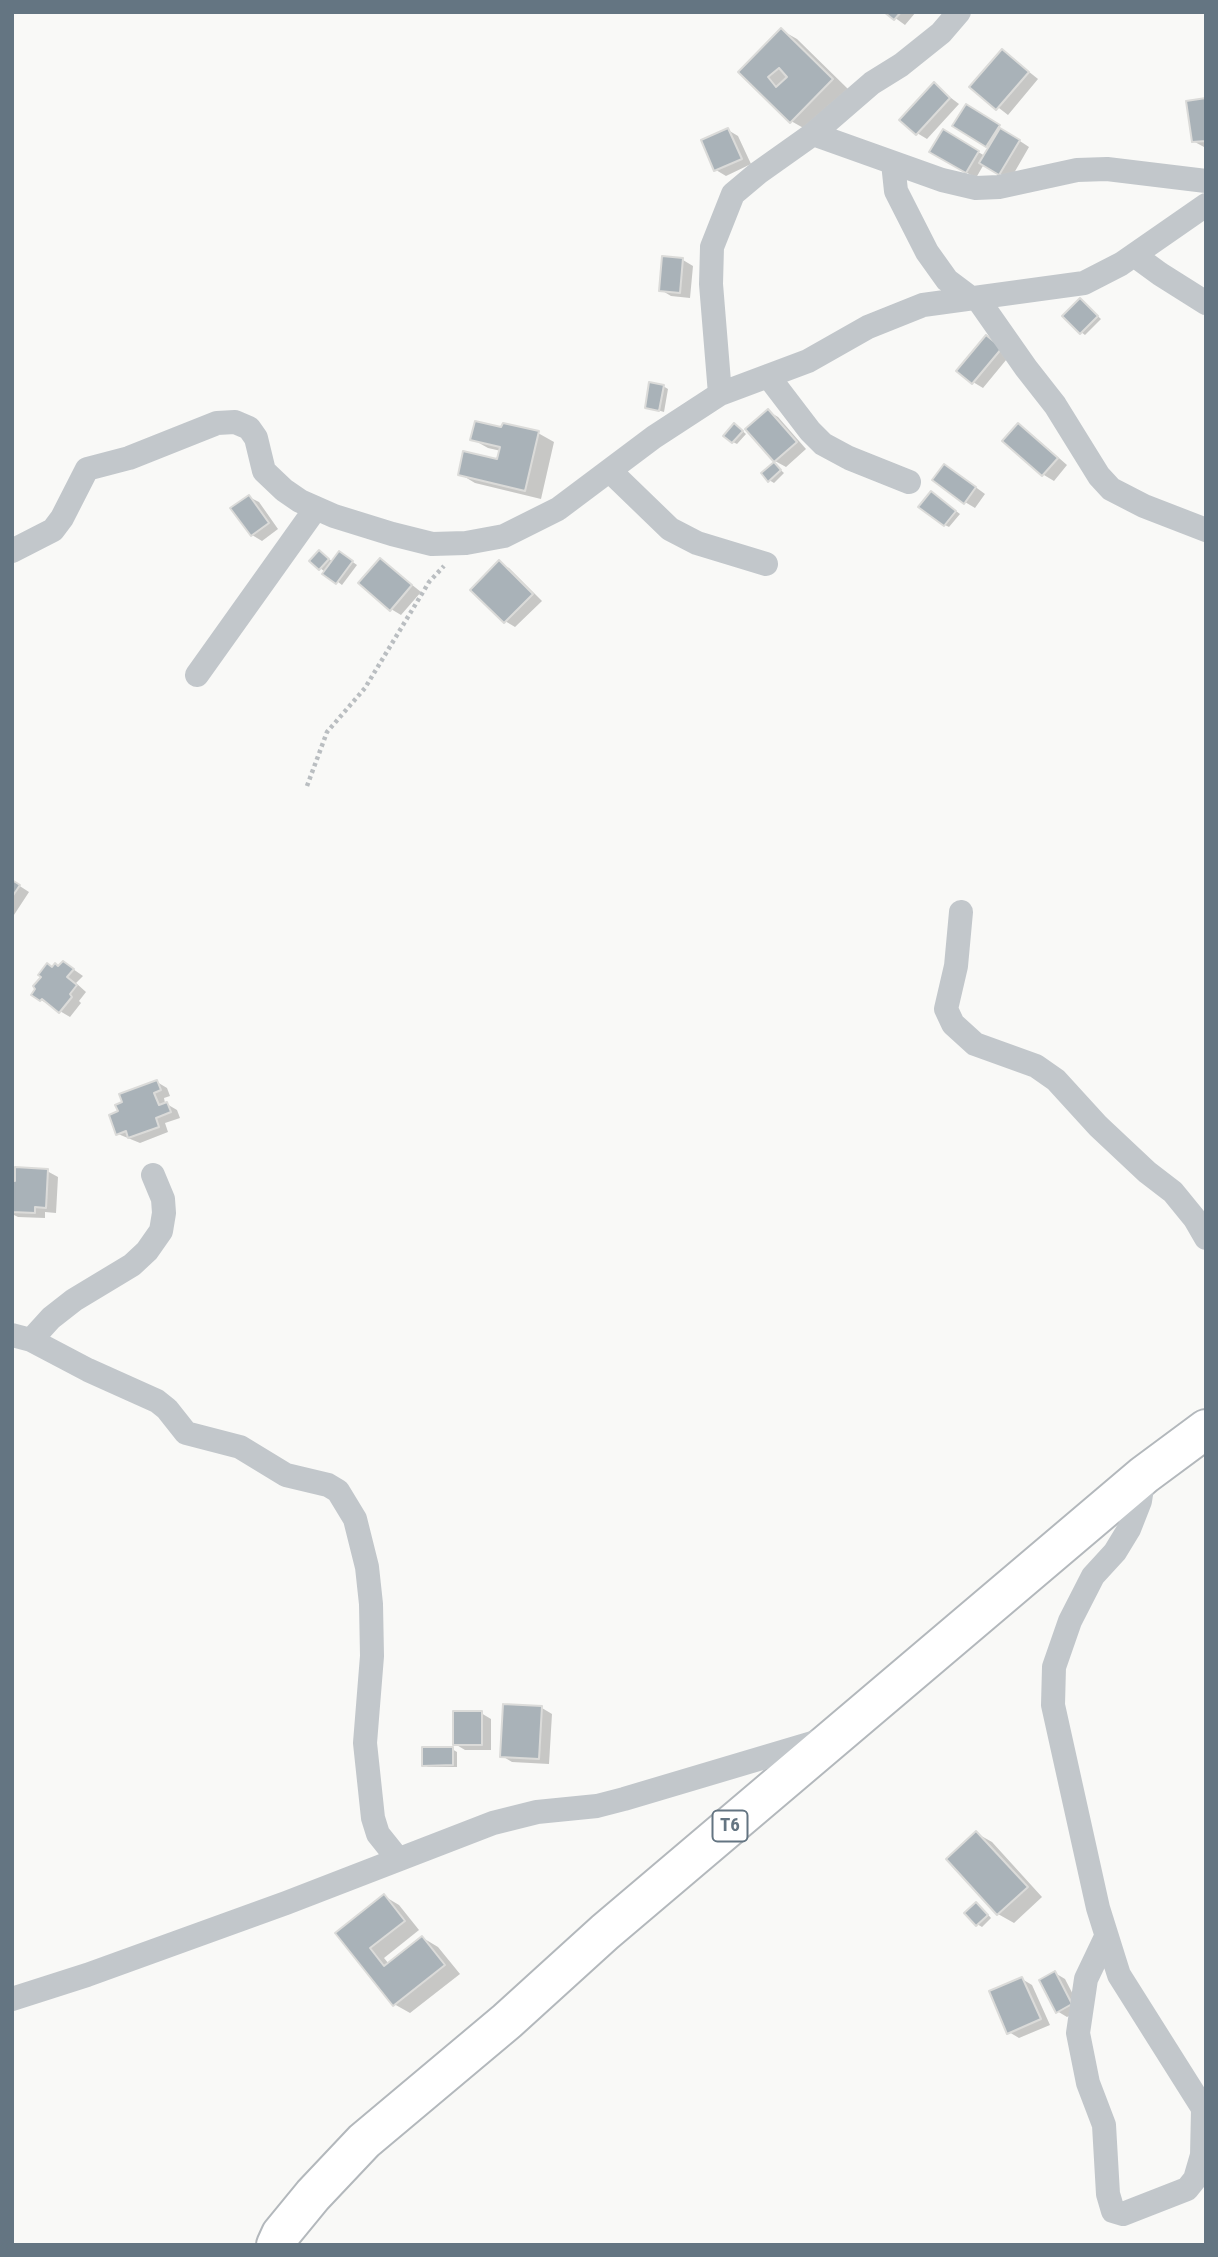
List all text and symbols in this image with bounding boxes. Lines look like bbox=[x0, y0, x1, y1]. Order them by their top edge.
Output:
road number: T6 bbox=[712, 1810, 748, 1842]

